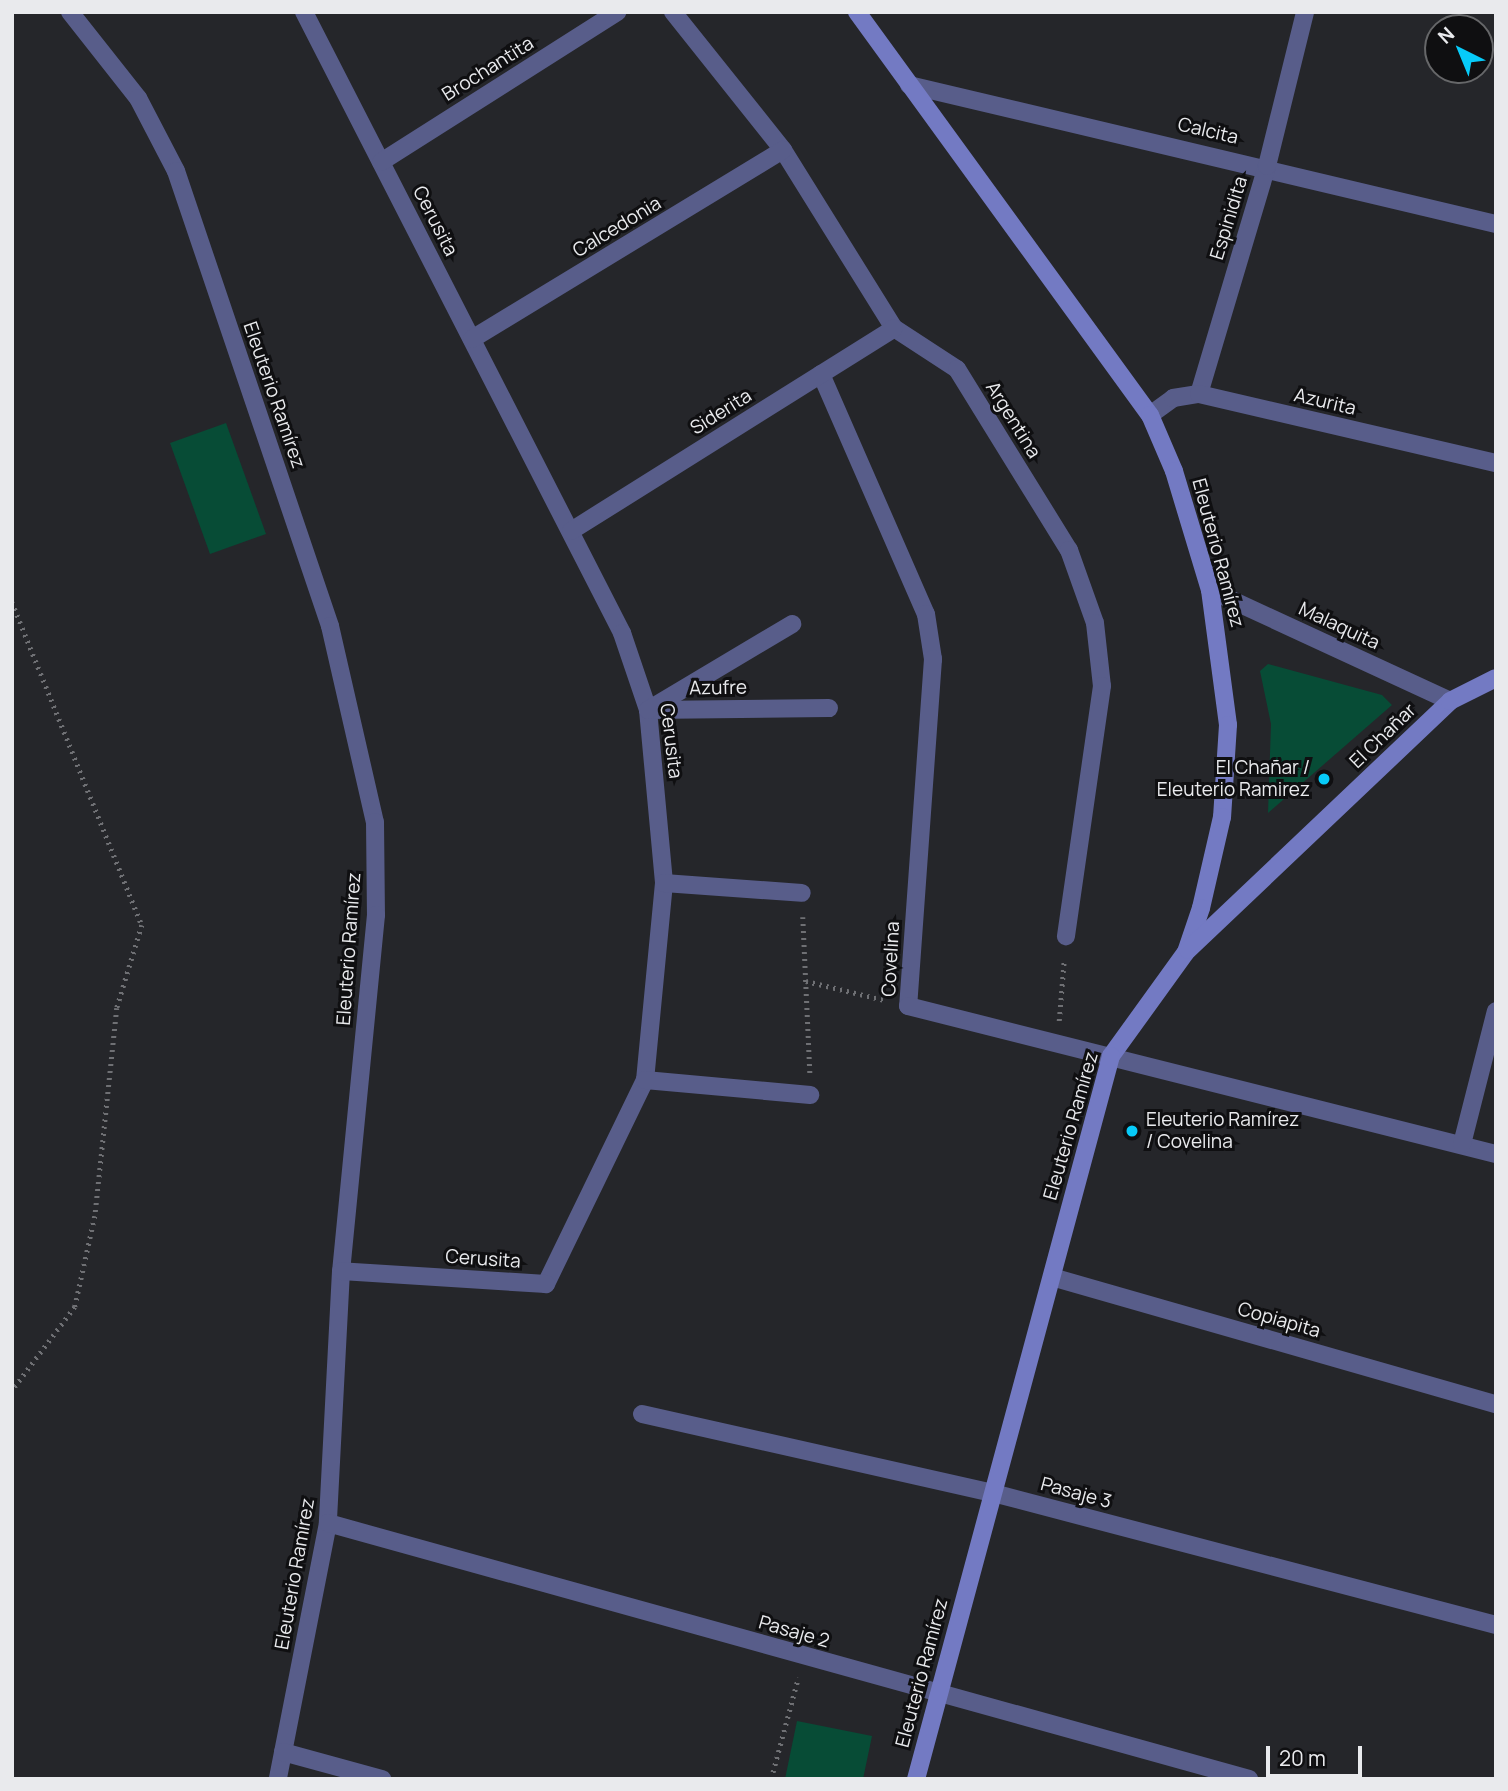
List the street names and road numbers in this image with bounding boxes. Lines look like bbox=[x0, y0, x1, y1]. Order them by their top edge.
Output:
street label: Brochantita bbox=[438, 32, 538, 106]
street label: Calcita bbox=[1176, 113, 1240, 149]
street label: Espinidita bbox=[1206, 174, 1252, 262]
street label: Cerusita bbox=[408, 182, 462, 260]
street label: Calcedonia bbox=[569, 192, 665, 262]
street label: Eleuterio Ramírez bbox=[238, 319, 310, 471]
street label: Argentina bbox=[981, 378, 1045, 462]
street label: Siderita bbox=[686, 384, 756, 440]
street label: Azurita bbox=[1292, 384, 1358, 420]
street label: Eleuterio Ramírez bbox=[1187, 476, 1249, 630]
street label: Malaquita bbox=[1295, 597, 1383, 655]
street label: Azufre bbox=[689, 676, 747, 700]
street label: El Chañar bbox=[1345, 699, 1421, 773]
street label: Cerusita bbox=[655, 702, 687, 780]
street label: Eleuterio Ramírez bbox=[332, 872, 366, 1026]
street label: Covelina bbox=[878, 921, 904, 997]
street label: Eleuterio Ramírez bbox=[1039, 1049, 1103, 1203]
street label: Cerusita bbox=[445, 1245, 521, 1273]
street label: Copiapita bbox=[1235, 1297, 1323, 1343]
street label: Pasaje 3 bbox=[1038, 1473, 1114, 1513]
street label: Eleuterio Ramírez bbox=[270, 1497, 320, 1651]
street label: Eleuterio Ramírez bbox=[891, 1596, 953, 1750]
street label: Pasaje 2 bbox=[756, 1611, 832, 1653]

